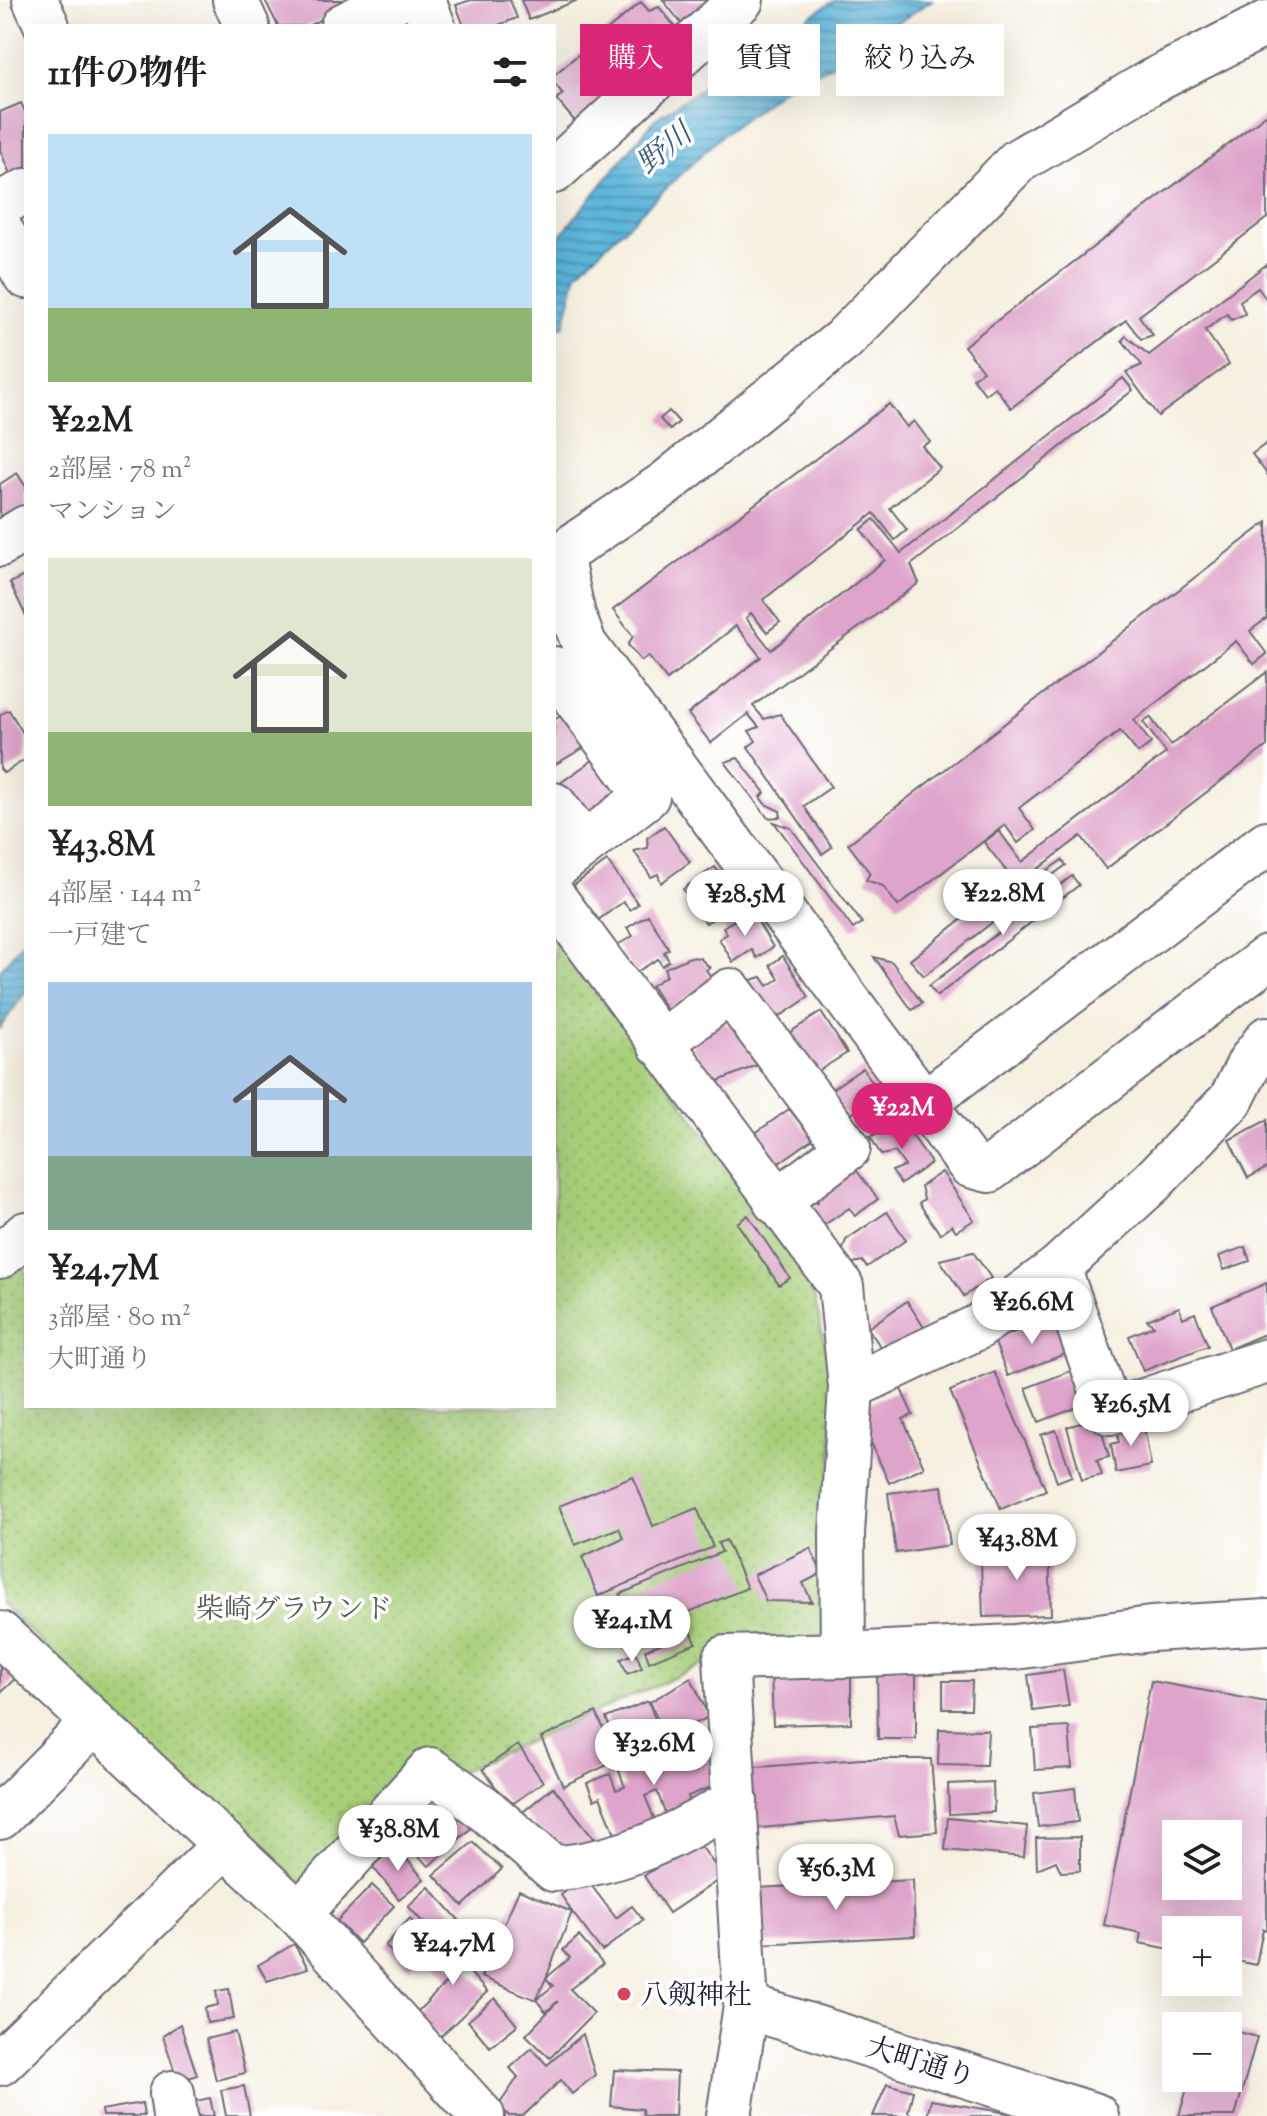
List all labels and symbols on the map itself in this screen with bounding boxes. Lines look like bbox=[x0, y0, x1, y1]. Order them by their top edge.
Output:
water label: 野川 bbox=[629, 112, 705, 186]
pin: ¥22.8M bbox=[938, 869, 1068, 937]
pin: ¥28.5M bbox=[680, 870, 810, 938]
pin: ¥22M bbox=[855, 1083, 949, 1151]
pin: ¥26.6M bbox=[967, 1278, 1097, 1346]
pin: ¥26.5M bbox=[1066, 1380, 1196, 1448]
pin: ¥43.8M bbox=[952, 1514, 1082, 1582]
park label: 柴崎グラウンド bbox=[196, 1591, 392, 1631]
pin: ¥24.1M bbox=[567, 1596, 697, 1664]
pin: ¥32.6M bbox=[589, 1719, 719, 1787]
pin: ¥38.8M bbox=[333, 1805, 463, 1873]
pin: ¥56.3M bbox=[771, 1844, 901, 1912]
pin: ¥24.7M bbox=[388, 1919, 518, 1987]
place label: 八剱神社 bbox=[640, 1977, 752, 2017]
marker: 八剱神社 bbox=[615, 1985, 633, 2003]
street label: 大町通り bbox=[861, 2028, 980, 2099]

